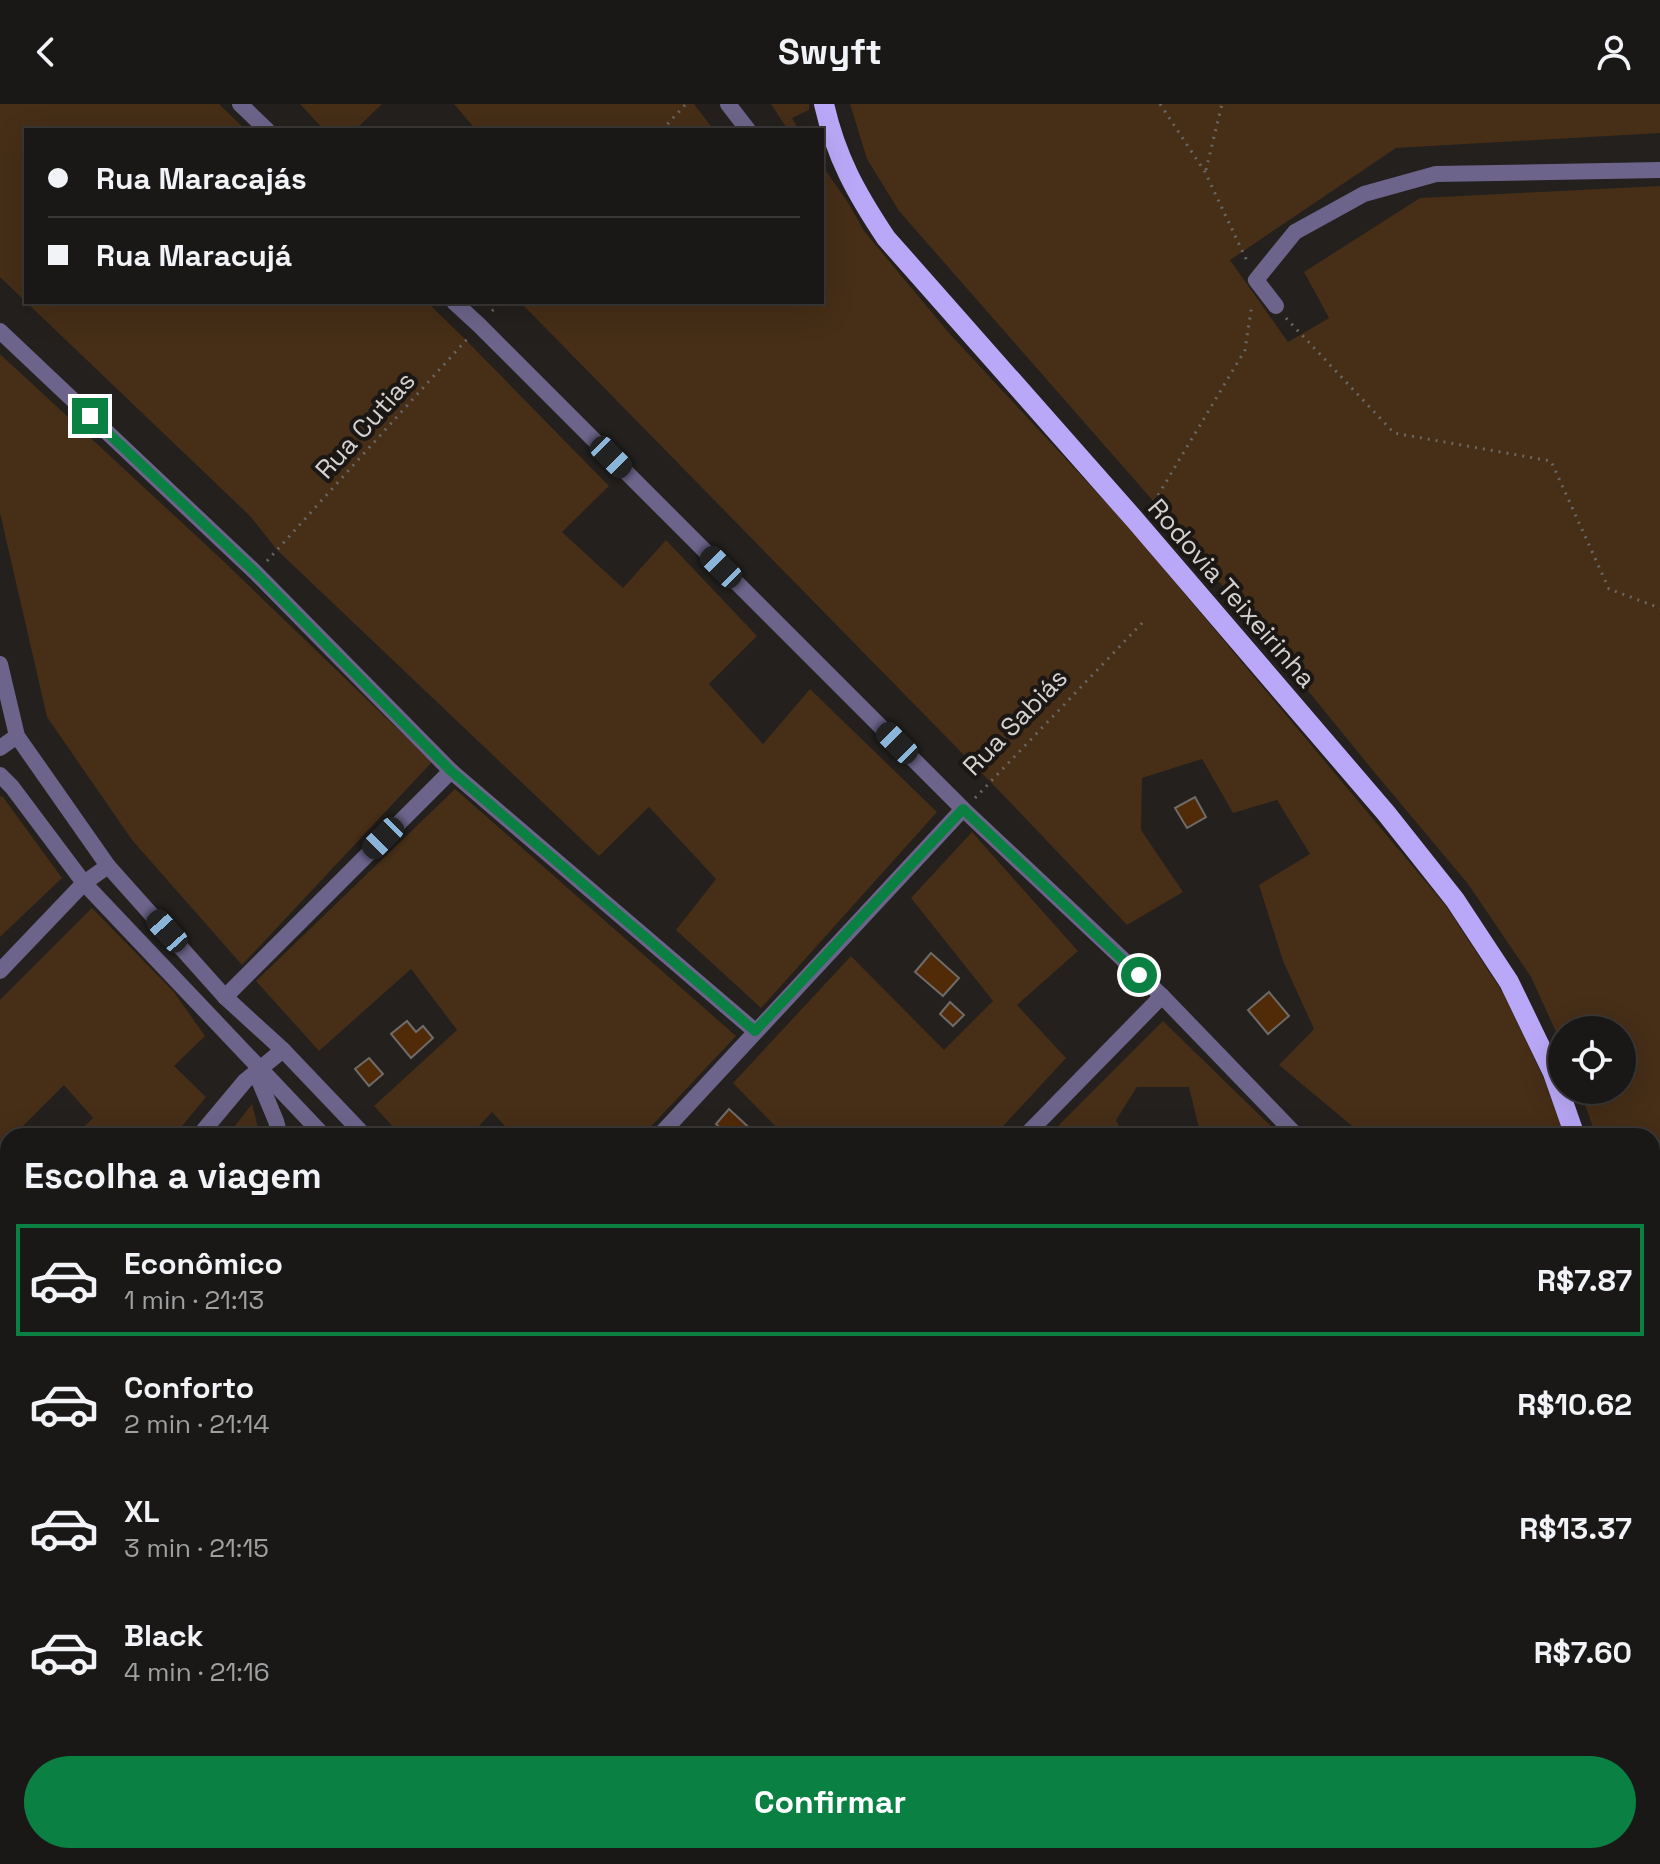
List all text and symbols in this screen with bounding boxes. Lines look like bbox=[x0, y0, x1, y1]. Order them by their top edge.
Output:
text: Swyft bbox=[778, 29, 882, 75]
icon: back bbox=[24, 30, 68, 74]
icon: person bbox=[1592, 30, 1636, 74]
text: Rua Maracajás bbox=[96, 159, 307, 198]
text: Rua Maracujá bbox=[96, 236, 292, 275]
street label: Rua Cutias bbox=[308, 364, 422, 486]
route end bbox=[72, 398, 108, 434]
car bbox=[586, 432, 636, 482]
street label: Rodovia Teixeirinha bbox=[1140, 491, 1324, 695]
car bbox=[696, 542, 746, 592]
street label: Rua Sabiás bbox=[955, 661, 1075, 783]
car bbox=[872, 718, 922, 768]
car bbox=[358, 813, 408, 863]
car bbox=[142, 905, 192, 957]
route start bbox=[1121, 957, 1157, 993]
map controls bbox=[1548, 1016, 1636, 1104]
button: locate bbox=[1548, 1016, 1636, 1104]
text: Escolha a viagem bbox=[24, 1153, 322, 1199]
icon: car bbox=[28, 1244, 100, 1316]
text: Econômico bbox=[124, 1244, 283, 1283]
text: R$7.87 bbox=[1537, 1261, 1632, 1300]
text: 1 min · 21:13 bbox=[124, 1283, 264, 1317]
icon: car bbox=[28, 1368, 100, 1440]
text: Conforto bbox=[124, 1368, 254, 1407]
text: R$10.62 bbox=[1517, 1385, 1632, 1424]
text: 2 min · 21:14 bbox=[124, 1407, 270, 1441]
icon: car bbox=[28, 1492, 100, 1564]
text: XL bbox=[124, 1492, 160, 1531]
text: R$13.37 bbox=[1519, 1509, 1632, 1548]
text: 3 min · 21:15 bbox=[124, 1531, 269, 1565]
icon: car bbox=[28, 1616, 100, 1688]
text: Black bbox=[124, 1616, 203, 1655]
text: R$7.60 bbox=[1534, 1633, 1632, 1672]
text: 4 min · 21:16 bbox=[124, 1655, 270, 1689]
button: Confirmar bbox=[24, 1756, 1636, 1848]

